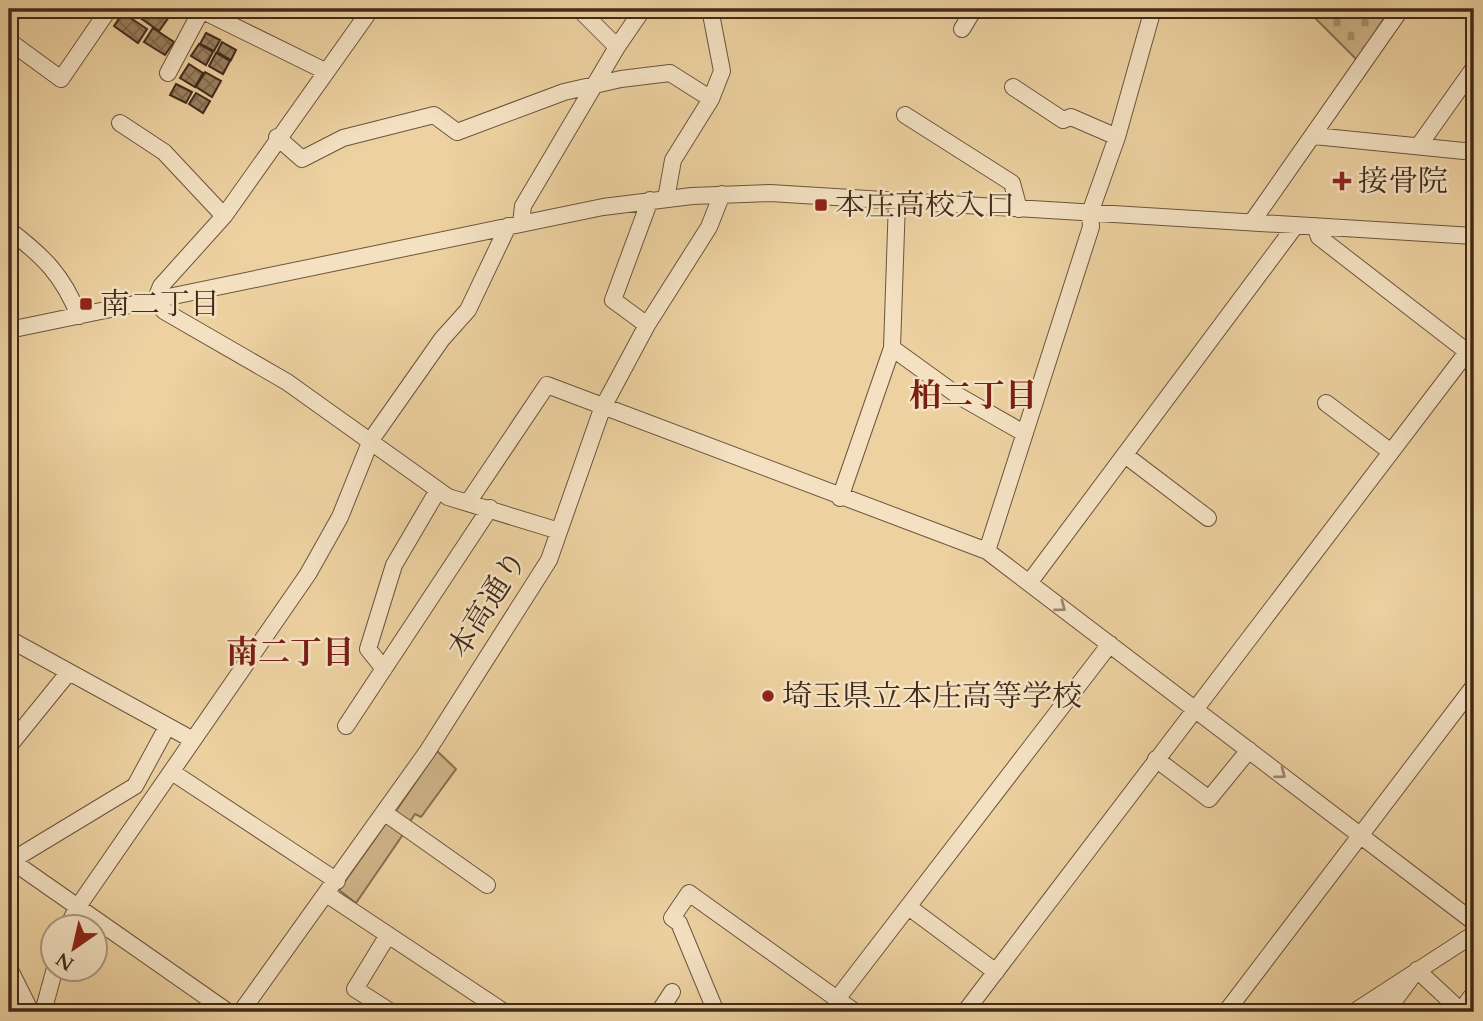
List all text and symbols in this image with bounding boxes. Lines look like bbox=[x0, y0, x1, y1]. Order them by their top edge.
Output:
place label: 接骨院 bbox=[1358, 161, 1448, 202]
marker: 接骨院 bbox=[1332, 171, 1352, 191]
place label: 本庄高校入口 bbox=[835, 185, 1015, 226]
marker: 本庄高校入口 bbox=[813, 197, 829, 213]
place label: 南二丁目 bbox=[100, 284, 220, 325]
marker: 南二丁目 bbox=[78, 296, 94, 312]
district label: 柏二丁目 bbox=[909, 374, 1037, 418]
street label: 本高通り bbox=[438, 543, 537, 666]
one-way arrow bbox=[1053, 598, 1066, 611]
district label: 南二丁目 bbox=[226, 631, 354, 675]
place label: 埼玉県立本庄高等学校 bbox=[782, 676, 1082, 717]
marker: 埼玉県立本庄高等学校 bbox=[760, 688, 776, 704]
one-way arrow bbox=[1273, 766, 1286, 778]
north arrow bbox=[38, 912, 108, 982]
text: N bbox=[51, 946, 79, 977]

